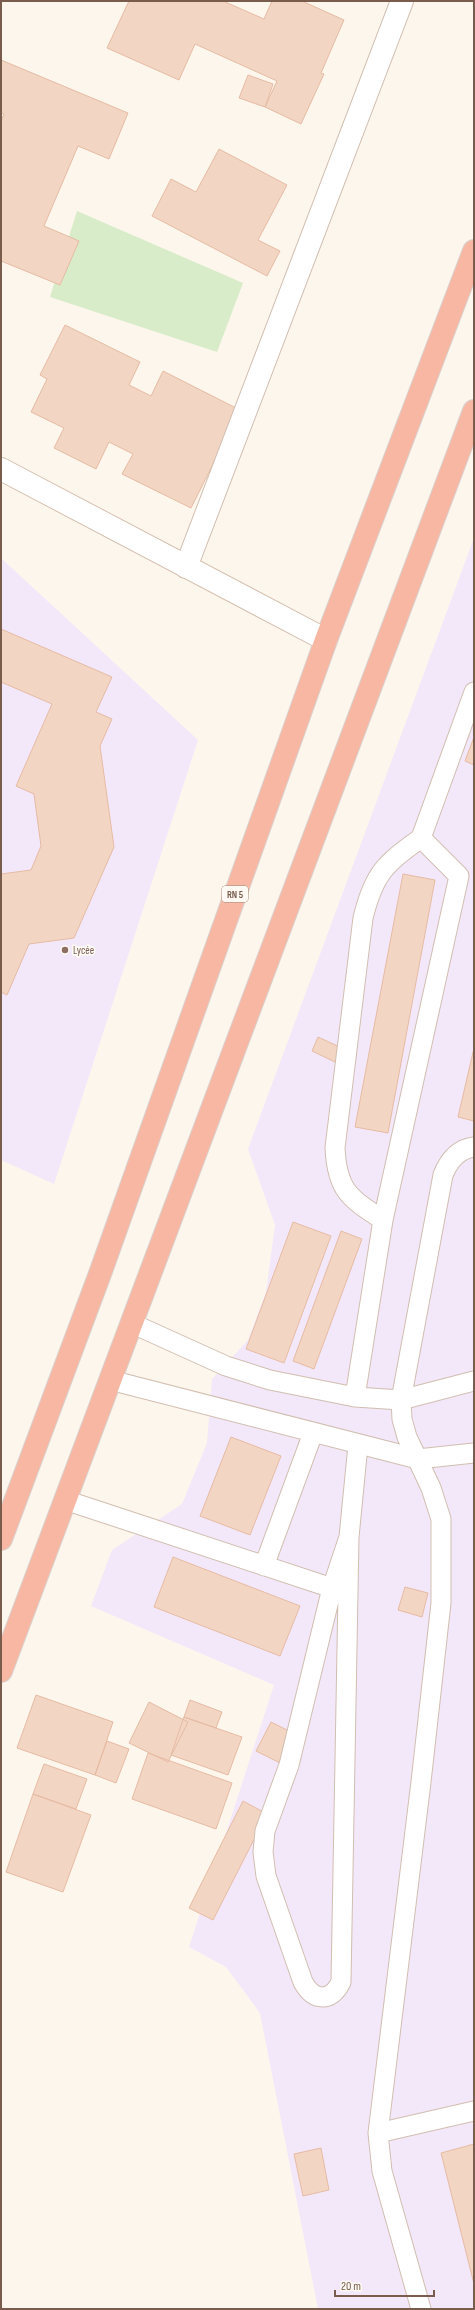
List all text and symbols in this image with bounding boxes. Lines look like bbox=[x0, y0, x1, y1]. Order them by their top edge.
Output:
road number: RN 5 bbox=[222, 886, 248, 902]
place label: Lycée bbox=[73, 944, 94, 957]
marker: Lycée bbox=[60, 945, 70, 955]
scale bar bbox=[335, 2272, 434, 2298]
text: 20 m bbox=[341, 2279, 361, 2294]

